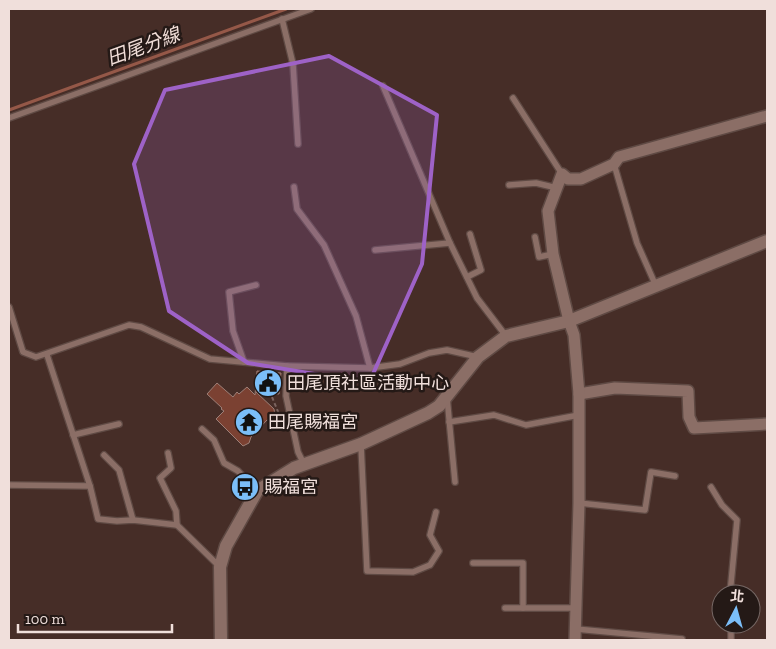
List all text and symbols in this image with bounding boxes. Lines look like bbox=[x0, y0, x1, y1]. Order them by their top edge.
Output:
water label: 田尾分線 bbox=[104, 22, 185, 70]
public building icon: 田尾頂社區活動中心 bbox=[253, 368, 283, 398]
place label: 田尾頂社區活動中心 bbox=[287, 372, 449, 394]
temple icon: 田尾賜福宮 bbox=[234, 407, 264, 437]
place label: 田尾賜福宮 bbox=[268, 411, 358, 433]
bus stop icon: 賜福宮 bbox=[230, 472, 260, 502]
place label: 賜福宮 bbox=[264, 476, 318, 498]
north arrow bbox=[711, 584, 761, 634]
text: 北 bbox=[729, 587, 745, 606]
scale bar bbox=[18, 602, 171, 634]
text: 100 m bbox=[25, 610, 64, 628]

